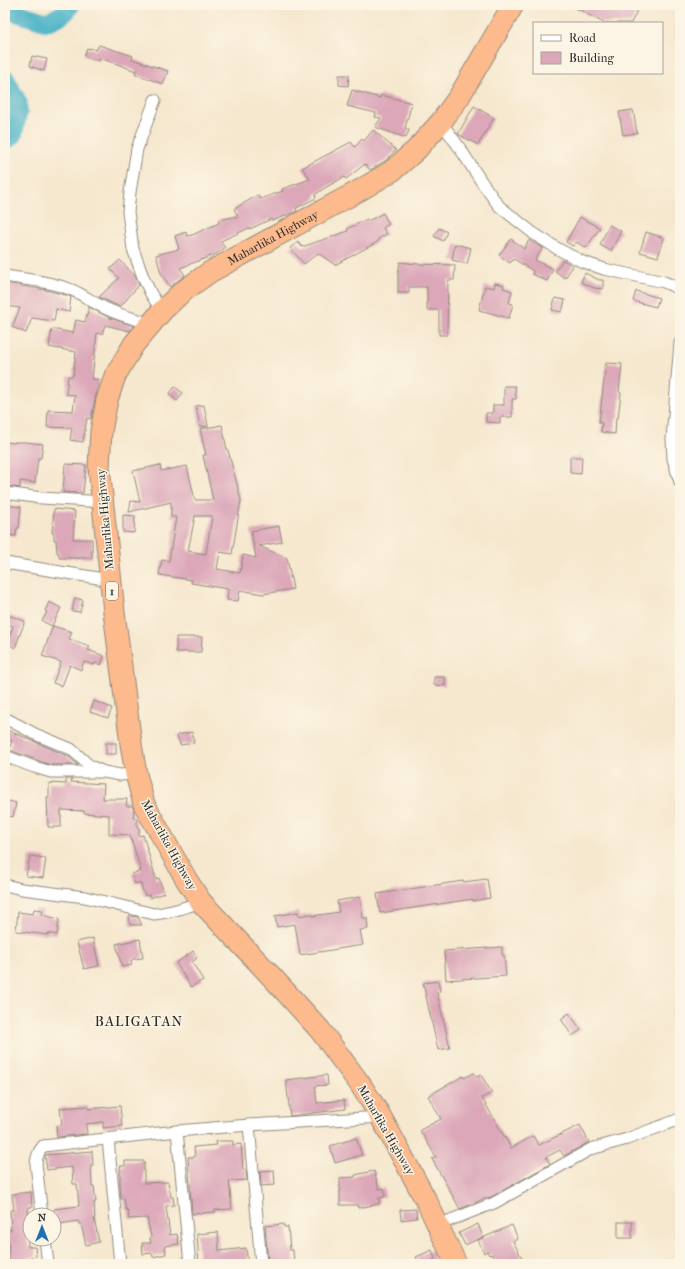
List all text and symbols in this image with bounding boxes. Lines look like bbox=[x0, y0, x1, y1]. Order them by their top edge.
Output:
legend bbox=[533, 22, 663, 74]
text: Road bbox=[569, 31, 596, 45]
text: Building bbox=[569, 51, 614, 65]
street label: Maharlika Highway bbox=[225, 207, 321, 268]
street label: Maharlika Highway bbox=[94, 467, 116, 570]
road number: 1 bbox=[106, 582, 118, 600]
street label: Maharlika Highway bbox=[138, 797, 200, 893]
district label: BALIGATAN bbox=[95, 1013, 183, 1030]
street label: Maharlika Highway bbox=[355, 1083, 418, 1178]
north arrow bbox=[22, 1207, 62, 1247]
text: N bbox=[38, 1211, 47, 1224]

